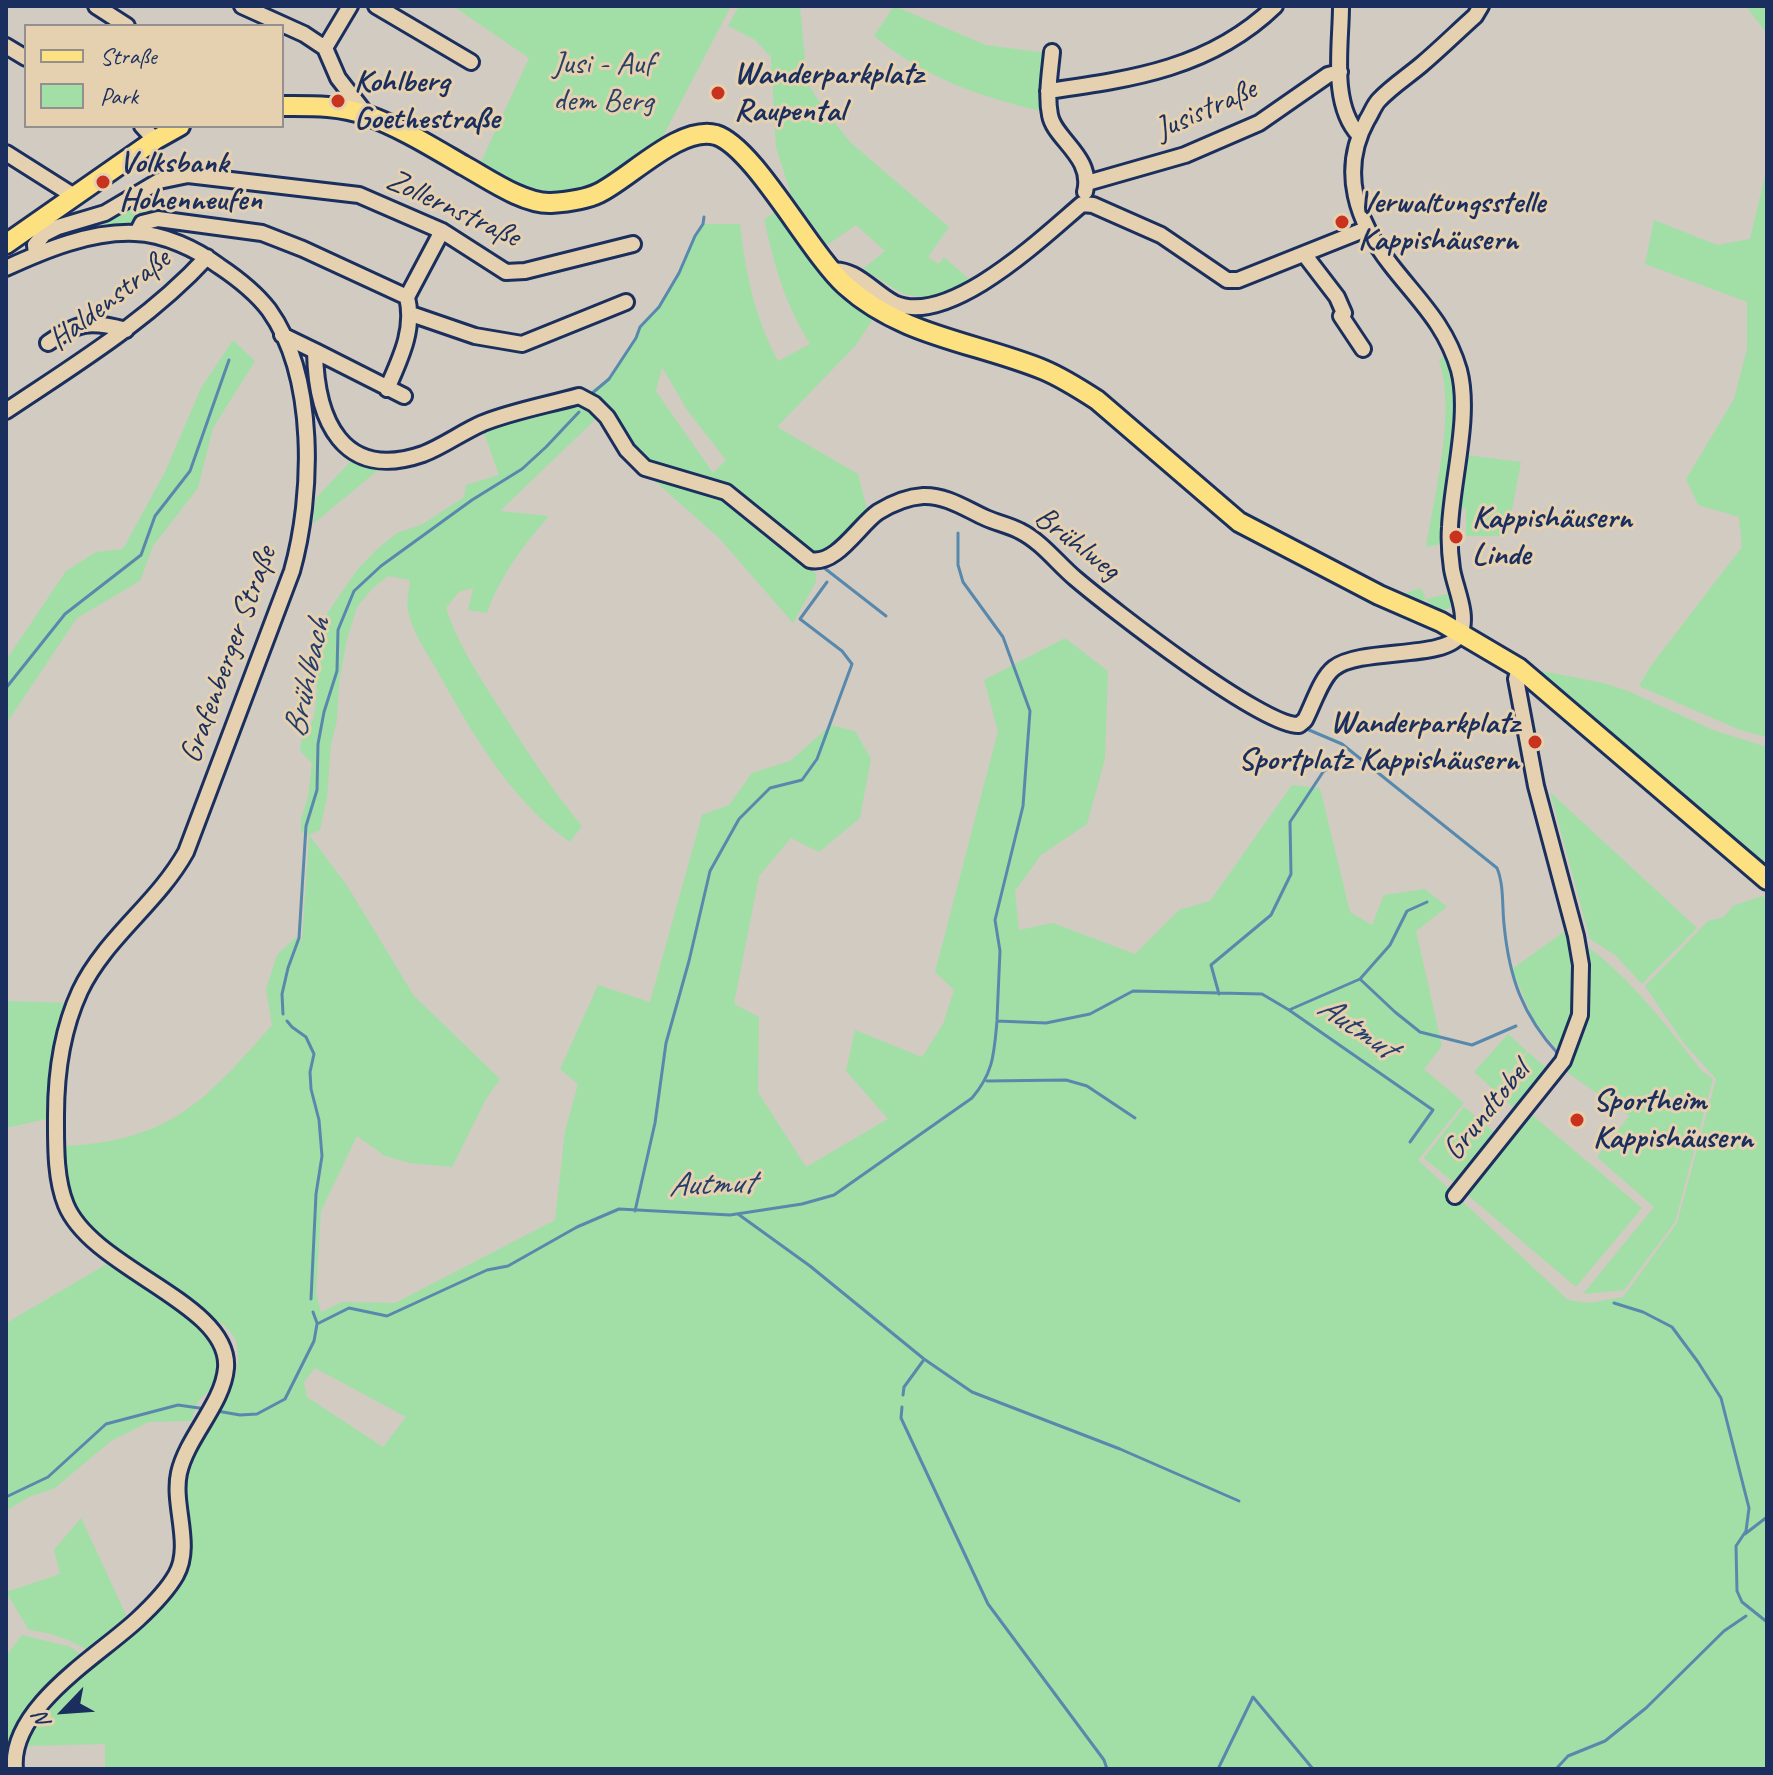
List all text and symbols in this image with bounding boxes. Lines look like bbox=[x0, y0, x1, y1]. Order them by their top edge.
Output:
legend bbox=[24, 24, 284, 128]
text: Straße bbox=[100, 41, 157, 71]
park label: Jusi - Auf dem Berg bbox=[552, 46, 654, 121]
place label: Wanderparkplatz Raupental bbox=[734, 56, 923, 131]
place label: Kohlberg Goethestraße bbox=[354, 64, 499, 139]
street label: Jusistraße bbox=[1149, 71, 1263, 149]
text: Park bbox=[100, 81, 138, 111]
marker: Wanderparkplatz Raupental bbox=[709, 84, 727, 102]
marker: Kohlberg Goethestraße bbox=[329, 92, 347, 110]
place label: Volksbank Hohenneufen bbox=[119, 145, 262, 220]
street label: Zollernstraße bbox=[380, 161, 526, 257]
marker: Volksbank Hohenneufen bbox=[94, 173, 112, 191]
place label: Verwaltungsstelle Kappishäusern bbox=[1358, 185, 1545, 260]
marker: Verwaltungsstelle Kappishäusern bbox=[1333, 213, 1351, 231]
street label: Haldenstraße bbox=[41, 241, 179, 359]
street label: Brühlweg bbox=[1026, 499, 1128, 589]
place label: Kappishäusern Linde bbox=[1472, 500, 1632, 575]
marker: Kappishäusern Linde bbox=[1447, 528, 1465, 546]
street label: Grafenberger Straße bbox=[172, 542, 286, 768]
water label: Brühlbach bbox=[275, 614, 341, 742]
place label: Wanderparkplatz Sportplatz Kappishäusern bbox=[1238, 705, 1519, 780]
marker: Wanderparkplatz Sportplatz Kappishäusern bbox=[1526, 733, 1544, 751]
water label: Autmut bbox=[1309, 987, 1403, 1069]
street label: Grundtobel bbox=[1435, 1053, 1539, 1169]
place label: Sportheim Kappishäusern bbox=[1593, 1083, 1753, 1158]
marker: Sportheim Kappishäusern bbox=[1568, 1111, 1586, 1129]
water label: Autmut bbox=[668, 1163, 754, 1207]
north arrow bbox=[24, 1671, 104, 1751]
text: N bbox=[27, 1709, 58, 1733]

